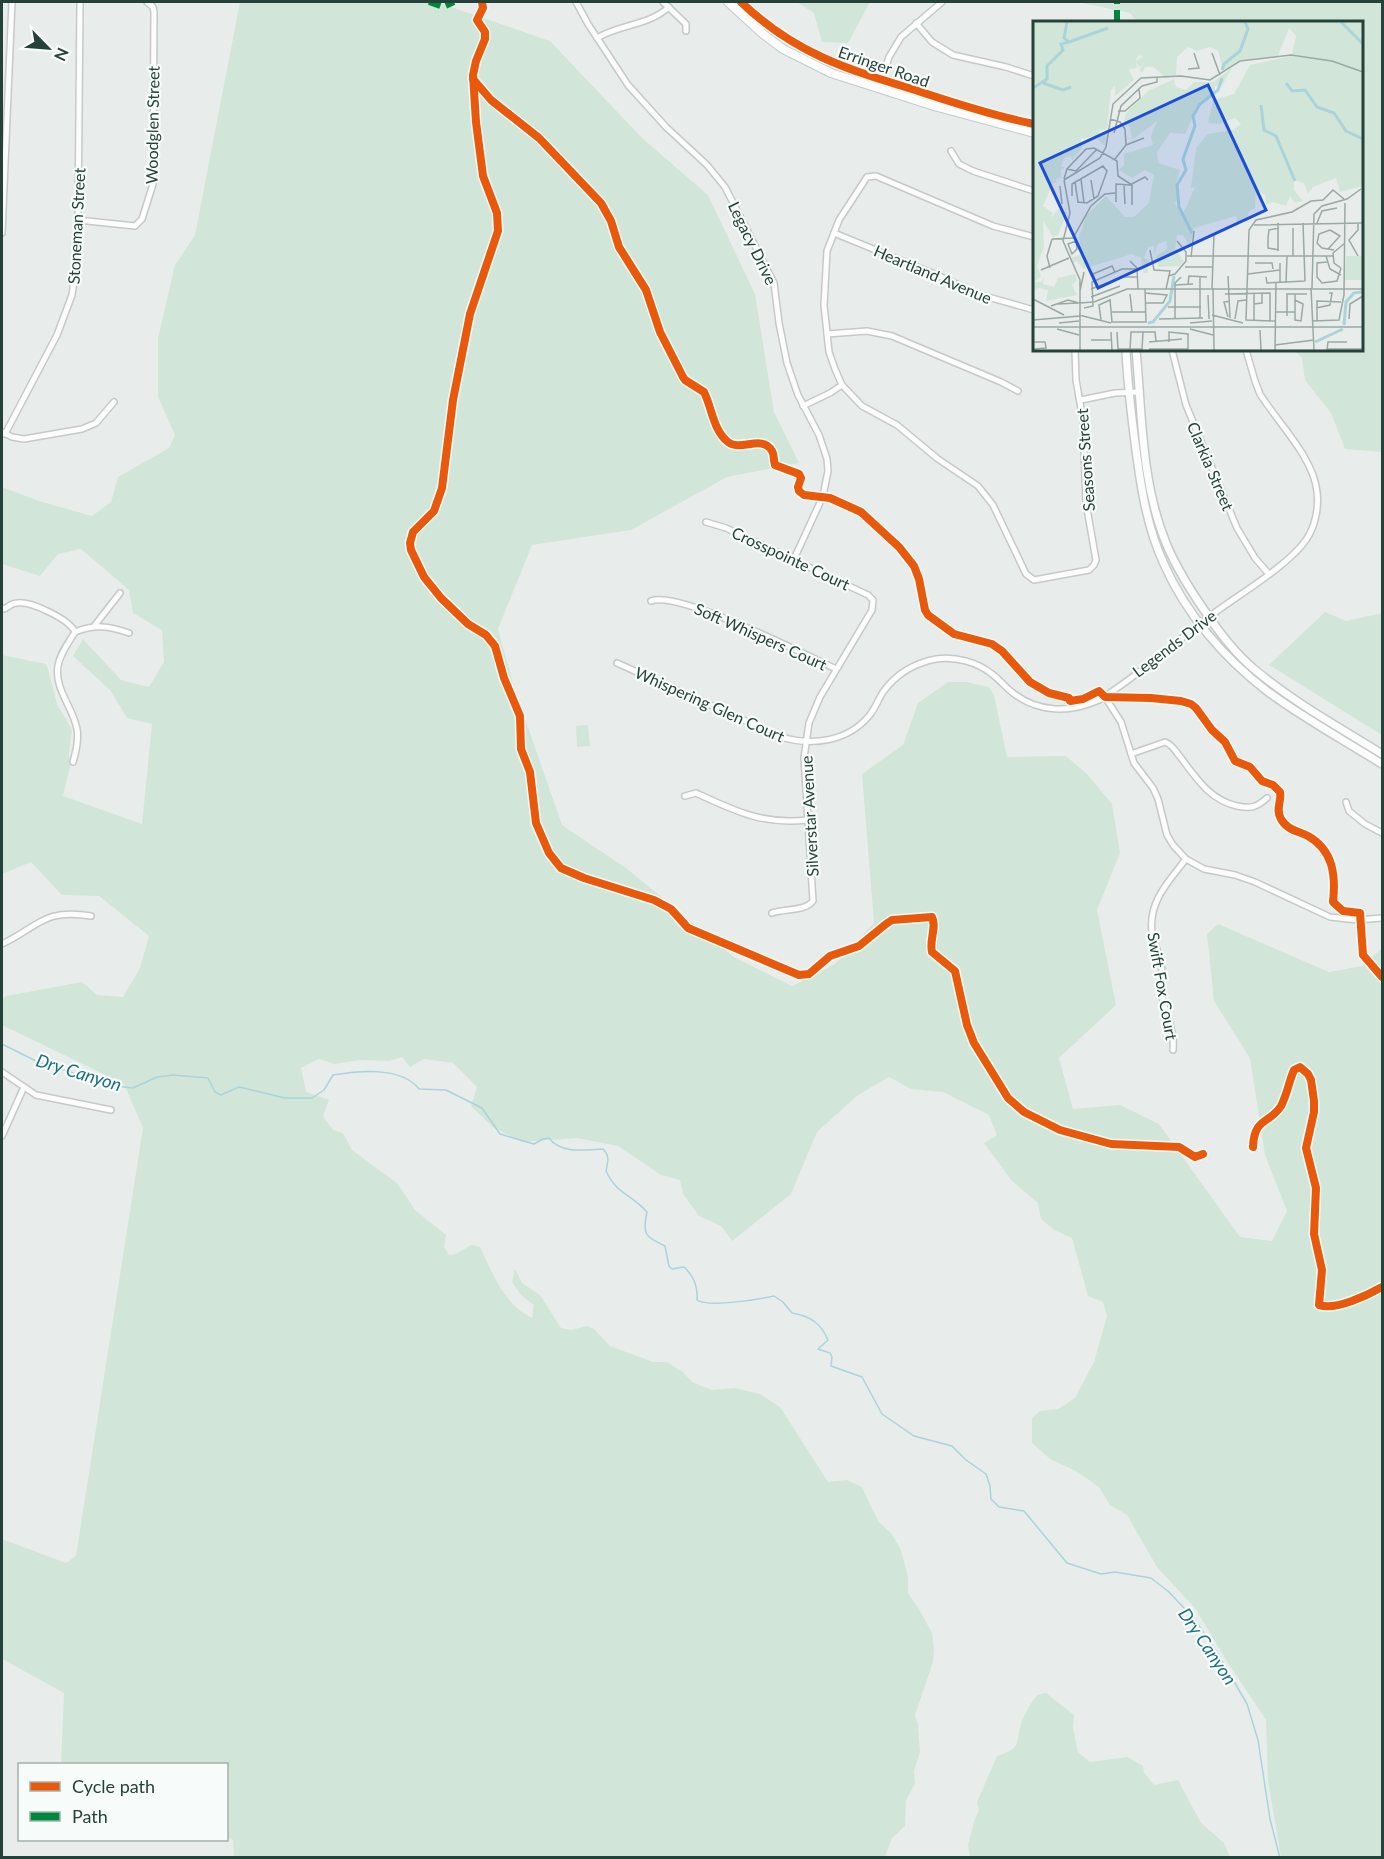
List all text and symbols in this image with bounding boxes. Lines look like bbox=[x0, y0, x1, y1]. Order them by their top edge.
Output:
north arrow bbox=[18, 18, 78, 78]
inset map bbox=[1033, 21, 1363, 351]
street label: Erringer Road bbox=[836, 42, 932, 90]
text: N bbox=[51, 45, 73, 64]
street label: Woodglen Street bbox=[141, 65, 163, 184]
street label: Stoneman Street bbox=[63, 167, 89, 285]
street label: Legacy Drive bbox=[725, 198, 781, 288]
street label: Heartland Avenue bbox=[871, 241, 995, 307]
street label: Seasons Street bbox=[1072, 408, 1098, 512]
street label: Clarkia Street bbox=[1184, 419, 1238, 513]
street label: Crosspointe Court bbox=[729, 522, 853, 594]
street label: Soft Whispers Court bbox=[692, 598, 830, 674]
street label: Legends Drive bbox=[1128, 605, 1220, 681]
street label: Whispering Glen Court bbox=[632, 662, 788, 746]
street label: Silverstar Avenue bbox=[796, 755, 822, 877]
street label: Swift Fox Court bbox=[1144, 931, 1182, 1042]
water label: Dry Canyon bbox=[34, 1049, 124, 1095]
water label: Dry Canyon bbox=[1174, 1603, 1242, 1689]
legend bbox=[18, 1763, 228, 1841]
text: Cycle path bbox=[72, 1775, 155, 1797]
text: Path bbox=[72, 1805, 108, 1827]

